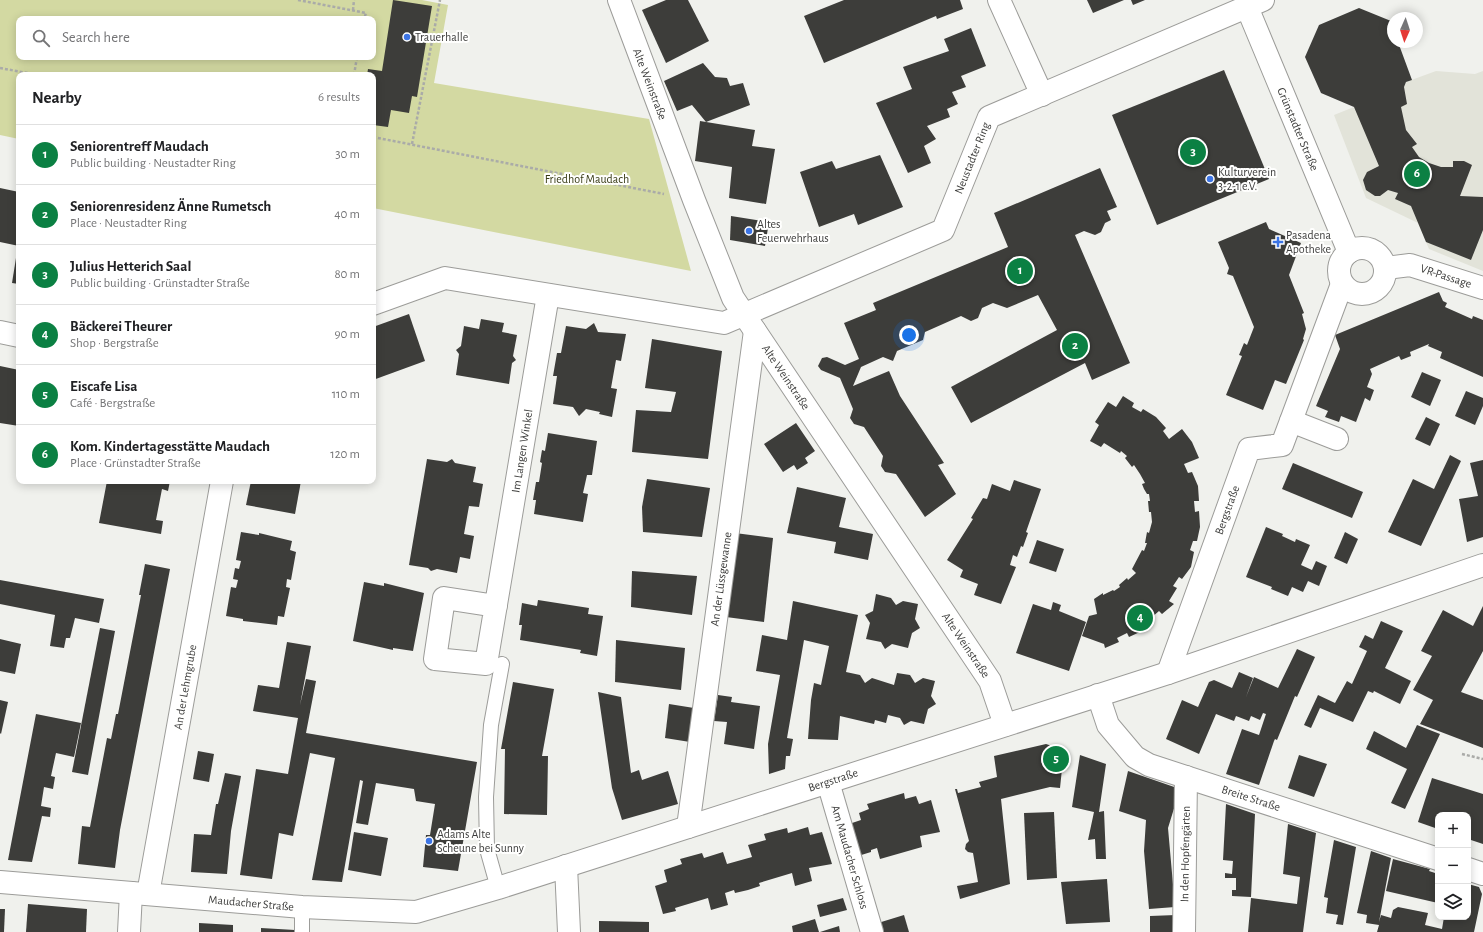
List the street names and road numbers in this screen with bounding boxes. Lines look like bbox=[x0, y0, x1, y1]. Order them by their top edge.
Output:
street label: Alte Weinstraße bbox=[631, 47, 669, 121]
street label: Grünstadter Straße bbox=[1275, 86, 1321, 172]
street label: Neustadter Ring bbox=[952, 120, 992, 196]
street label: VR-Passage bbox=[1419, 262, 1473, 290]
street label: Alte Weinstraße bbox=[760, 342, 812, 412]
street label: Im Langen Winkel bbox=[509, 408, 535, 494]
street label: Bergstraße bbox=[1213, 484, 1241, 536]
street label: An der Lüssgewanne bbox=[708, 531, 734, 627]
street label: Alte Weinstraße bbox=[940, 610, 992, 680]
street label: An der Lehmgrube bbox=[172, 644, 198, 730]
street label: Bergstraße bbox=[807, 766, 859, 794]
street label: Breite Straße bbox=[1220, 783, 1282, 813]
street label: Am Maudacher Schloss bbox=[829, 804, 871, 910]
street label: In den Hopfengärten bbox=[1178, 806, 1192, 902]
street label: Maudacher Straße bbox=[208, 893, 294, 913]

